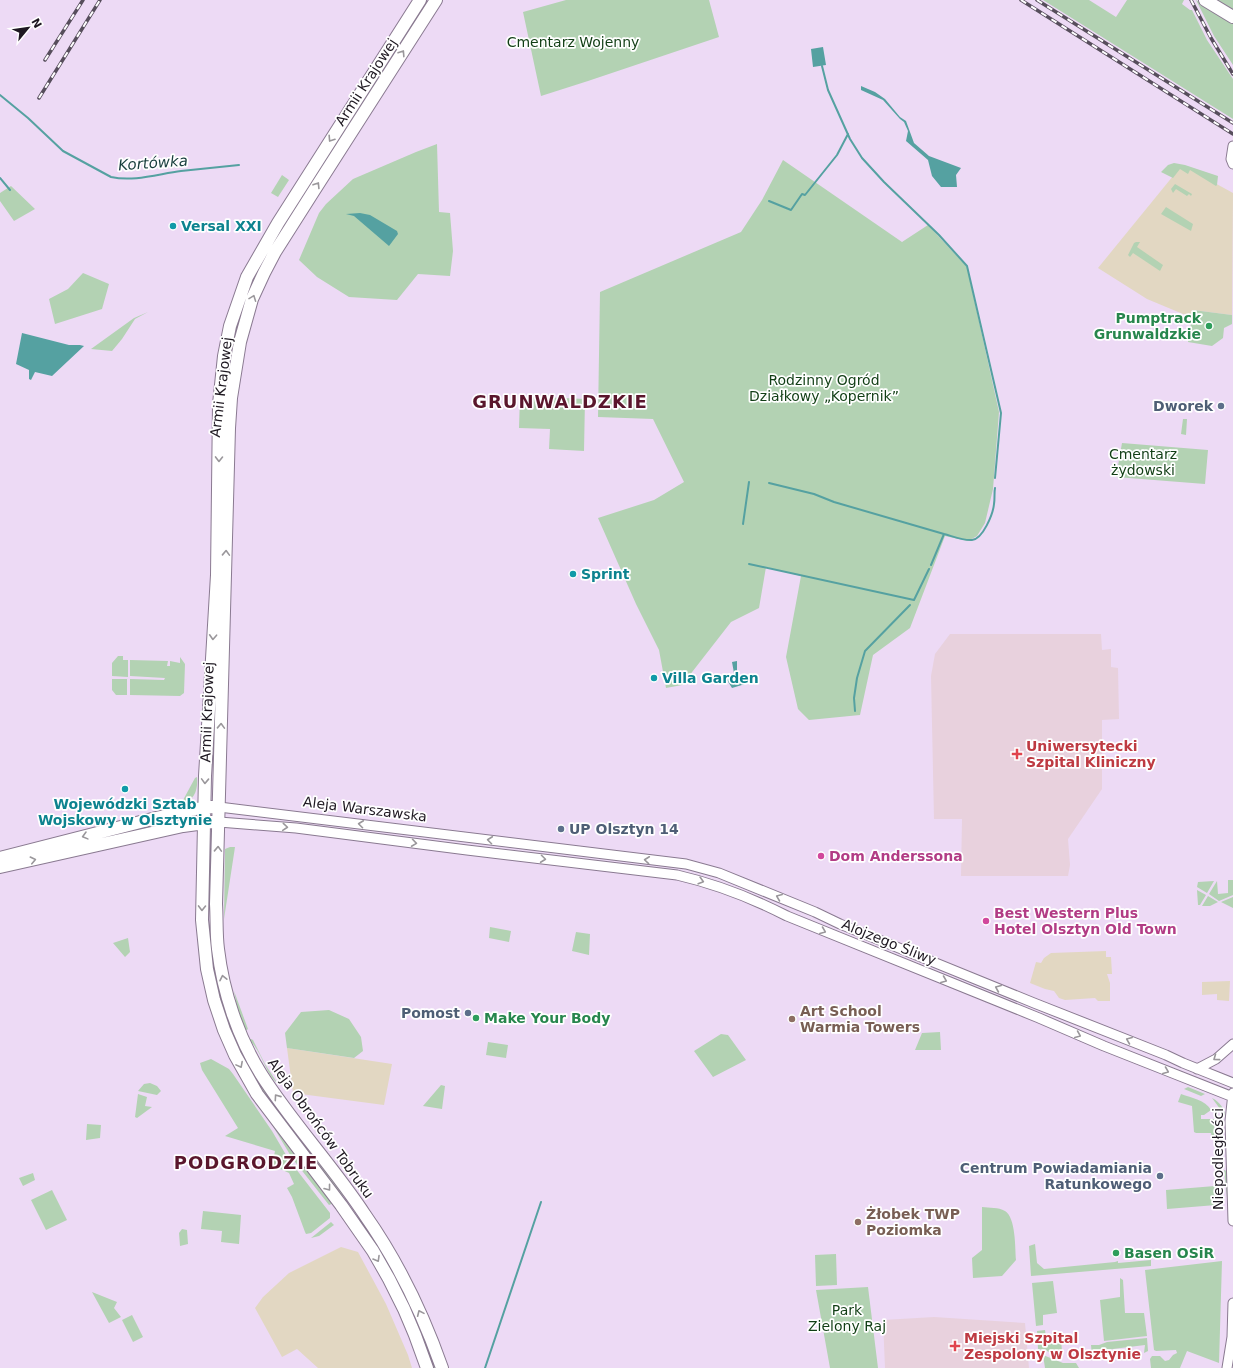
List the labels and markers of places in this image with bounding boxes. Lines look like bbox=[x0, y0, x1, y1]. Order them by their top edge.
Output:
place label: Versal XXI bbox=[181, 218, 262, 234]
marker: Versal XXI bbox=[168, 221, 178, 231]
place label: Pumptrack Grunwaldzkie bbox=[1094, 310, 1202, 342]
marker: Pumptrack Grunwaldzkie bbox=[1204, 321, 1214, 331]
place label: Dworek bbox=[1153, 398, 1214, 414]
marker: Dworek bbox=[1216, 401, 1226, 411]
place label: Sprint bbox=[581, 566, 630, 582]
marker: Sprint bbox=[568, 569, 578, 579]
place label: Villa Garden bbox=[662, 670, 759, 686]
marker: Villa Garden bbox=[649, 673, 659, 683]
place label: Uniwersytecki Szpital Kliniczny bbox=[1026, 738, 1156, 770]
marker: Uniwersytecki Szpital Kliniczny bbox=[1011, 748, 1023, 760]
marker: Wojewódzki Sztab Wojskowy w Olsztynie bbox=[120, 784, 130, 794]
place label: Wojewódzki Sztab Wojskowy w Olsztynie bbox=[38, 796, 212, 828]
place label: UP Olsztyn 14 bbox=[569, 821, 679, 837]
marker: UP Olsztyn 14 bbox=[556, 824, 566, 834]
place label: Dom Anderssona bbox=[829, 848, 963, 864]
marker: Dom Anderssona bbox=[816, 851, 826, 861]
place label: Best Western Plus Hotel Olsztyn Old Town bbox=[994, 905, 1177, 937]
marker: Best Western Plus Hotel Olsztyn Old Town bbox=[981, 916, 991, 926]
place label: Art School Warmia Towers bbox=[800, 1003, 920, 1035]
place label: Pomost bbox=[401, 1005, 460, 1021]
marker: Pomost bbox=[463, 1008, 473, 1018]
place label: Make Your Body bbox=[484, 1010, 610, 1026]
marker: Make Your Body bbox=[471, 1013, 481, 1023]
marker: Art School Warmia Towers bbox=[787, 1014, 797, 1024]
place label: Centrum Powiadamiania Ratunkowego bbox=[960, 1160, 1152, 1192]
marker: Centrum Powiadamiania Ratunkowego bbox=[1155, 1171, 1165, 1181]
place label: Żłobek TWP Poziomka bbox=[866, 1206, 960, 1238]
marker: Żłobek TWP Poziomka bbox=[853, 1217, 863, 1227]
place label: Basen OSiR bbox=[1124, 1245, 1215, 1261]
marker: Basen OSiR bbox=[1111, 1248, 1121, 1258]
place label: Miejski Szpital Zespolony w Olsztynie bbox=[964, 1330, 1141, 1362]
marker: Miejski Szpital Zespolony w Olsztynie bbox=[949, 1340, 961, 1352]

